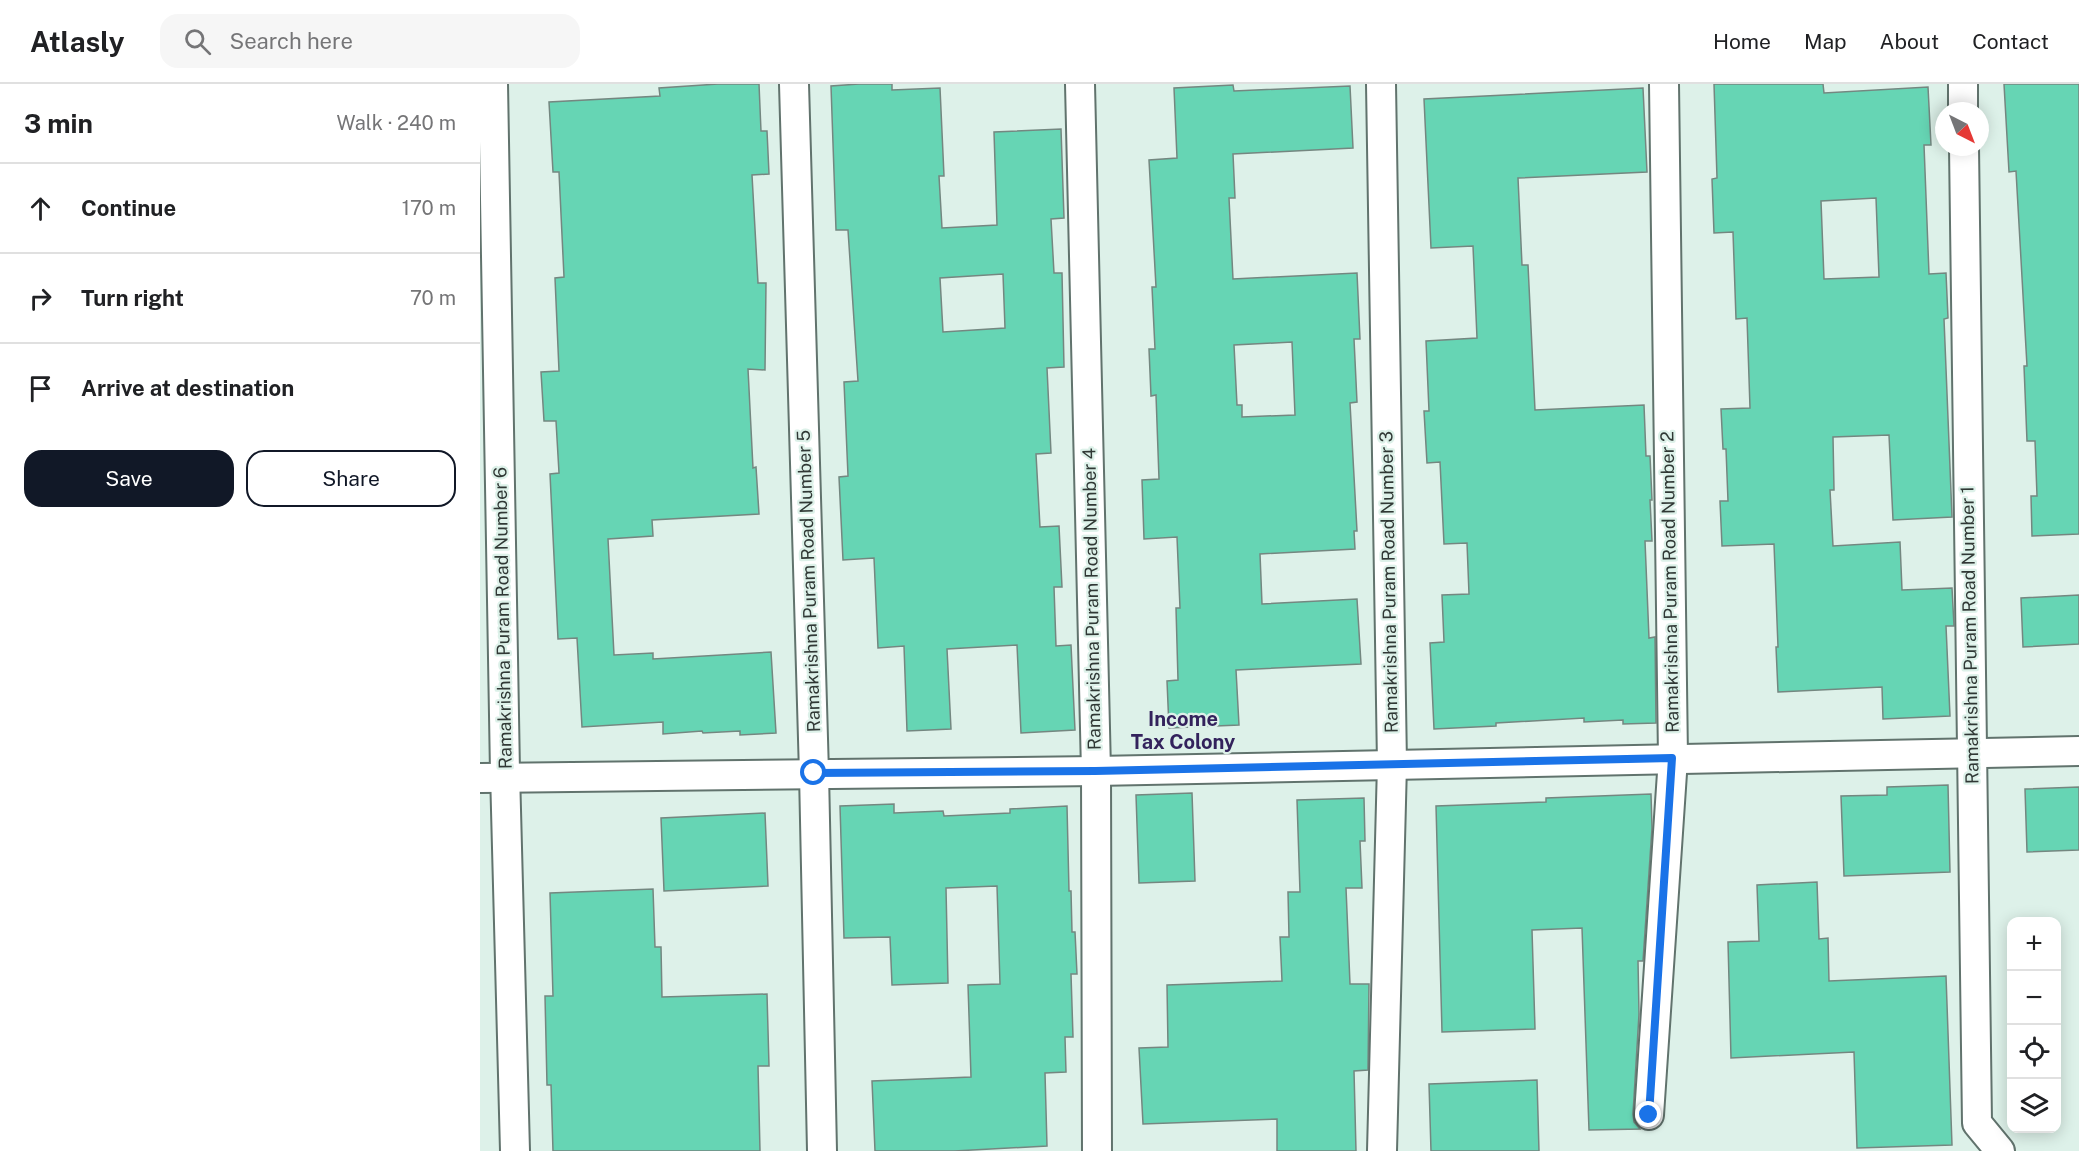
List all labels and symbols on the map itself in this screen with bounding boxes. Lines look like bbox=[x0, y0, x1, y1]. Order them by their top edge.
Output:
north arrow bbox=[1935, 102, 1989, 156]
street label: Ramakrishna Puram Road Number 5 bbox=[793, 430, 824, 732]
street label: Ramakrishna Puram Road Number 3 bbox=[1375, 431, 1402, 733]
street label: Ramakrishna Puram Road Number 2 bbox=[1656, 431, 1683, 733]
street label: Ramakrishna Puram Road Number 4 bbox=[1078, 448, 1105, 750]
street label: Ramakrishna Puram Road Number 6 bbox=[489, 467, 516, 769]
street label: Ramakrishna Puram Road Number 1 bbox=[1956, 486, 1983, 784]
district label: Income Tax Colony bbox=[1131, 707, 1235, 754]
route start bbox=[800, 759, 826, 785]
route end bbox=[1635, 1101, 1661, 1127]

